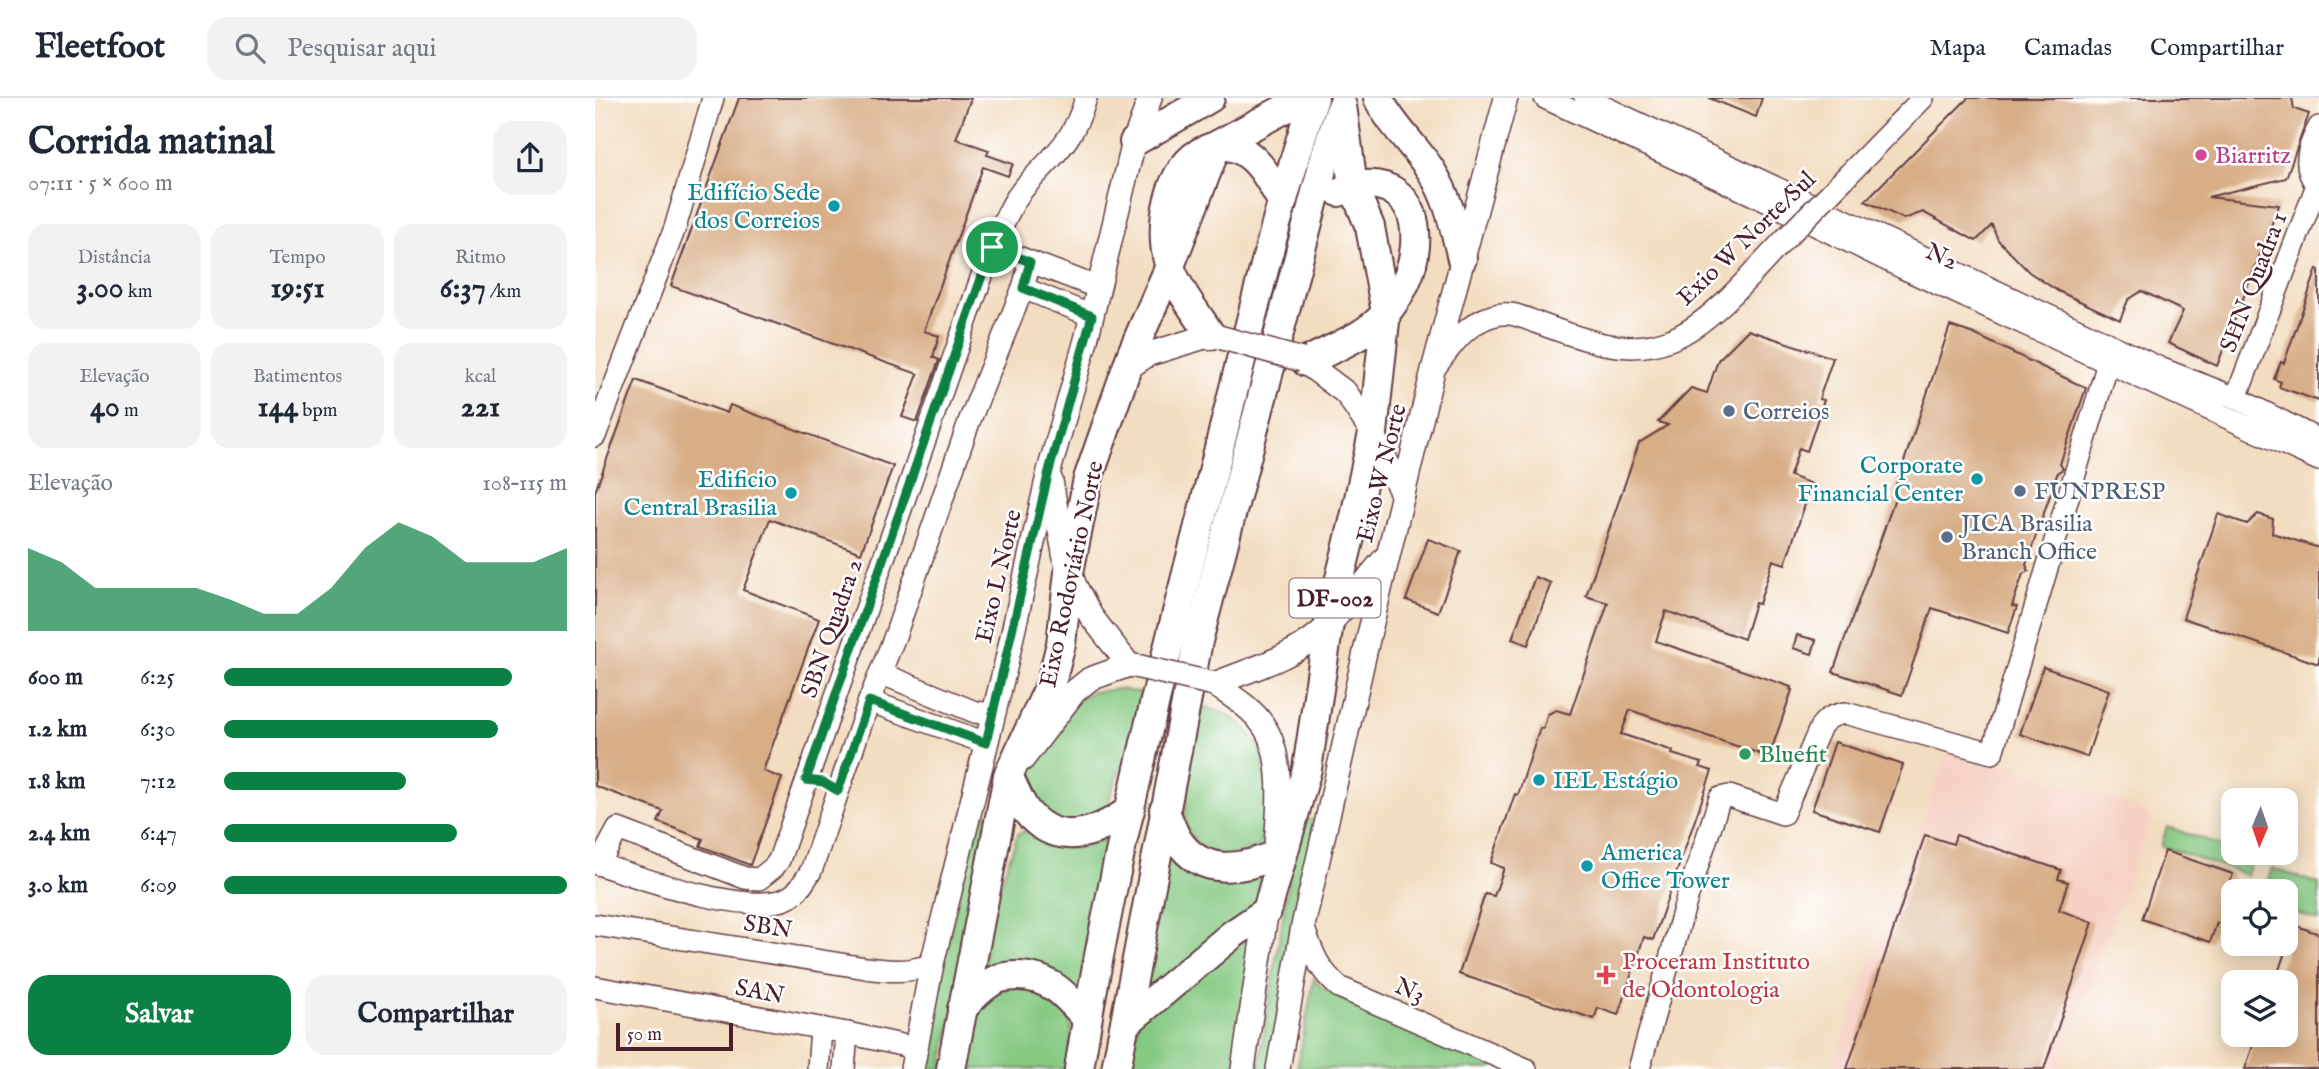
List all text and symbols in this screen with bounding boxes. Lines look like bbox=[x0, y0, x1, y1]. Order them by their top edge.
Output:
search box bbox=[207, 17, 697, 80]
text: Fleetfoot bbox=[35, 27, 165, 69]
icon: search bbox=[231, 29, 269, 67]
text: Pesquisar aqui bbox=[287, 32, 436, 65]
text: Mapa bbox=[1930, 33, 1986, 64]
text: Camadas bbox=[2024, 33, 2112, 64]
text: Compartilhar bbox=[2150, 33, 2284, 64]
text: Corrida matinal bbox=[28, 119, 274, 167]
button: share bbox=[493, 121, 567, 195]
place label: Biarritz bbox=[2215, 141, 2291, 172]
marker: Biarritz bbox=[2193, 147, 2209, 163]
street label: Exio W Norte/Sul bbox=[1671, 165, 1823, 313]
text: 07:11 · 5 × 600 m bbox=[28, 169, 173, 198]
place label: Edifício Sede dos Correios bbox=[687, 178, 820, 237]
marker: Edifício Sede dos Correios bbox=[826, 198, 842, 214]
street label: SHN Quadra 1 bbox=[2213, 208, 2295, 357]
pin bbox=[962, 217, 1022, 277]
icon: arrive bbox=[973, 228, 1011, 266]
street label: N2 bbox=[1920, 237, 1962, 278]
text: Distância bbox=[78, 246, 151, 270]
text: Tempo bbox=[269, 246, 326, 270]
text: Ritmo bbox=[455, 246, 506, 270]
text: 3.00 bbox=[76, 270, 124, 308]
text: 19:51 bbox=[270, 270, 325, 308]
text: 6:37 bbox=[440, 270, 486, 308]
text: km bbox=[124, 280, 153, 304]
text: /km bbox=[486, 280, 521, 304]
text: Elevação bbox=[79, 365, 150, 389]
text: Batimentos bbox=[253, 365, 342, 389]
text: kcal bbox=[465, 365, 496, 389]
text: 40 bbox=[90, 389, 120, 427]
text: 144 bbox=[258, 389, 298, 427]
text: 221 bbox=[461, 389, 500, 427]
place label: Correios bbox=[1743, 397, 1829, 428]
text: m bbox=[120, 399, 139, 423]
text: bpm bbox=[298, 399, 337, 423]
street label: Eixo W Norte bbox=[1350, 401, 1415, 546]
marker: Correios bbox=[1721, 403, 1737, 419]
place label: Corporate Financial Center bbox=[1798, 451, 1963, 510]
street label: Eixo Rodoviário Norte bbox=[1033, 458, 1112, 690]
place label: Edificio Central Brasilia bbox=[624, 465, 778, 524]
text: Elevação bbox=[28, 469, 113, 498]
text: 108–115 m bbox=[482, 469, 567, 498]
marker: Corporate Financial Center bbox=[1969, 471, 1985, 487]
place label: FUNPRESP bbox=[2034, 477, 2165, 508]
marker: FUNPRESP bbox=[2012, 483, 2028, 499]
marker: Edificio Central Brasilia bbox=[783, 485, 799, 501]
street label: Eixo L Norte bbox=[969, 507, 1030, 646]
place label: JICA Brasilia Branch Office bbox=[1958, 509, 2097, 568]
marker: JICA Brasilia Branch Office bbox=[1939, 529, 1955, 545]
street label: SBN Quadra 2 bbox=[794, 555, 871, 702]
road number: DF-002 bbox=[1289, 578, 1381, 618]
text: 600 m bbox=[28, 663, 83, 692]
text: 6:25 bbox=[140, 663, 175, 692]
text: 1.2 km bbox=[28, 715, 87, 744]
text: 6:30 bbox=[140, 715, 176, 744]
place label: Bluefit bbox=[1759, 740, 1827, 771]
marker: Bluefit bbox=[1737, 746, 1753, 762]
place label: IEL Estágio bbox=[1553, 766, 1678, 797]
text: 1.8 km bbox=[28, 767, 86, 796]
text: 7:12 bbox=[140, 767, 176, 796]
marker: IEL Estágio bbox=[1531, 772, 1547, 788]
north arrow bbox=[2221, 788, 2298, 864]
map controls bbox=[2221, 788, 2298, 1047]
text: 2.4 km bbox=[28, 819, 90, 848]
text: 6:47 bbox=[140, 819, 177, 848]
place label: America Office Tower bbox=[1600, 838, 1730, 897]
marker: America Office Tower bbox=[1579, 858, 1595, 874]
text: 3.0 km bbox=[28, 871, 88, 900]
text: 6:09 bbox=[140, 871, 177, 900]
button: locate bbox=[2221, 879, 2298, 956]
street label: SBN bbox=[741, 908, 795, 947]
place label: Proceram Instituto de Odontologia bbox=[1622, 947, 1810, 1006]
marker: Proceram Instituto de Odontologia bbox=[1596, 965, 1616, 985]
button: layers bbox=[2221, 970, 2298, 1047]
street label: N3 bbox=[1390, 971, 1429, 1012]
street label: SAN bbox=[733, 973, 787, 1012]
button: Salvar bbox=[28, 975, 291, 1055]
button: Compartilhar bbox=[305, 975, 567, 1055]
scale bar bbox=[616, 1020, 733, 1052]
text: 50 m bbox=[627, 1023, 662, 1047]

